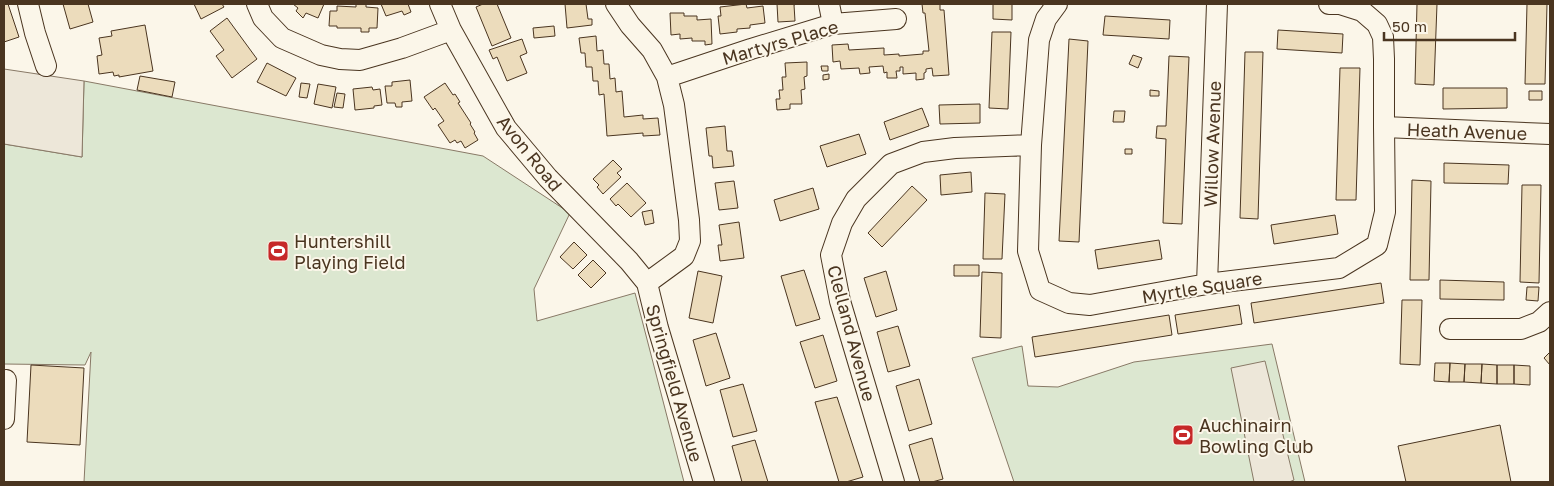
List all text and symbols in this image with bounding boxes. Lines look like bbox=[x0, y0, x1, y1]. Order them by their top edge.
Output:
scale bar bbox=[1384, 10, 1515, 42]
street label: Martyrs Place bbox=[719, 15, 841, 69]
text: 50 m bbox=[1392, 17, 1427, 35]
street label: Willow Avenue bbox=[1199, 80, 1225, 208]
street label: Avon Road bbox=[493, 111, 567, 195]
street label: Heath Avenue bbox=[1406, 118, 1528, 144]
place label: Huntershill Playing Field bbox=[294, 230, 406, 273]
sports icon: Huntershill Playing Field bbox=[266, 239, 290, 263]
street label: Clelland Avenue bbox=[823, 262, 881, 404]
street label: Myrtle Square bbox=[1140, 267, 1264, 307]
street label: Springfield Avenue bbox=[642, 302, 708, 464]
place label: Auchinairn Bowling Club bbox=[1199, 414, 1313, 457]
sports icon: Auchinairn Bowling Club bbox=[1171, 423, 1195, 447]

